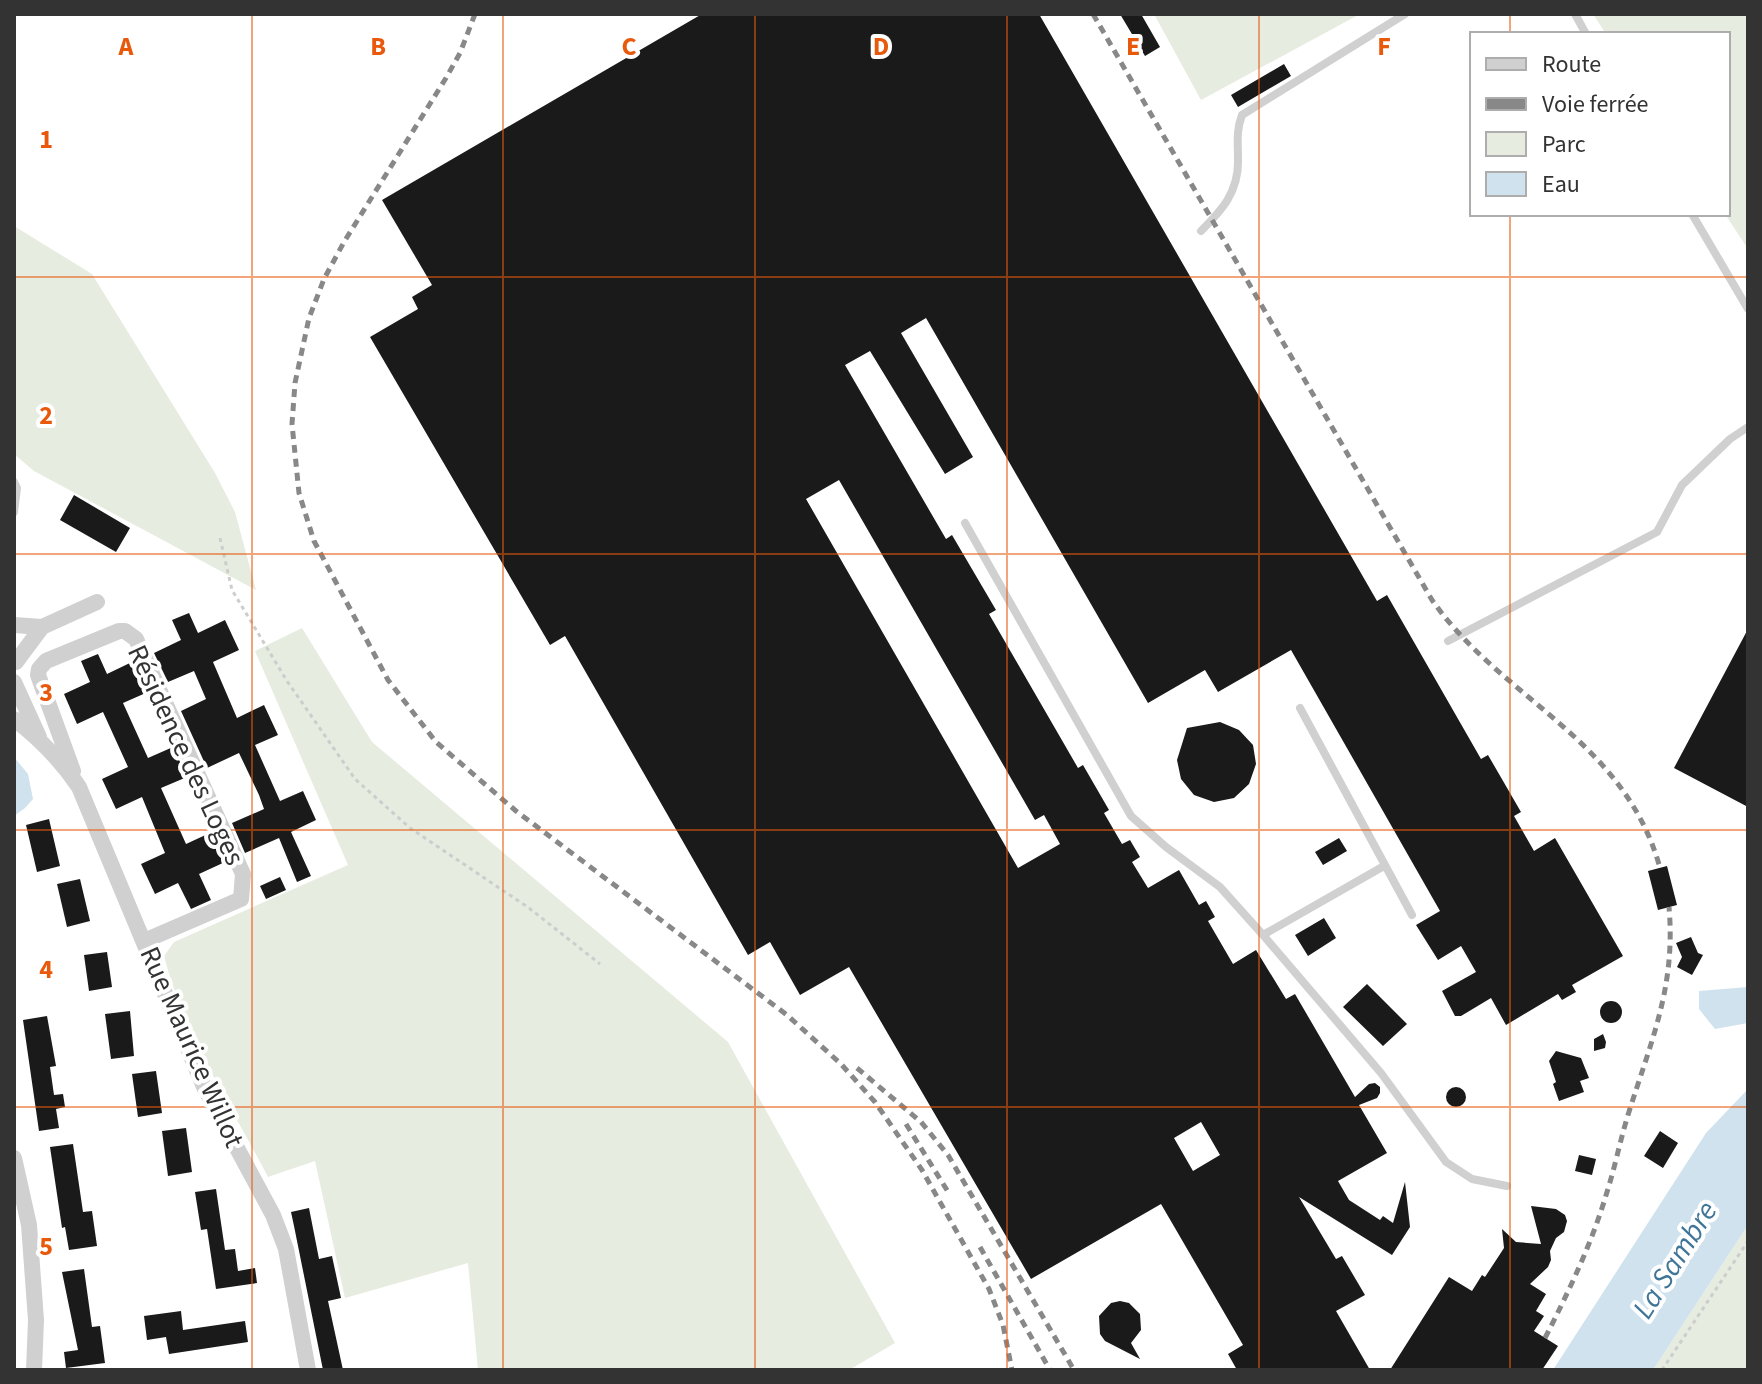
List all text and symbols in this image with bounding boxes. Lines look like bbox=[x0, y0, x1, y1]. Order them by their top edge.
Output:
text: A bbox=[118, 28, 135, 65]
text: B bbox=[370, 28, 386, 65]
text: C bbox=[621, 28, 637, 65]
text: D bbox=[873, 28, 889, 65]
text: E bbox=[1126, 28, 1140, 65]
text: F bbox=[1377, 28, 1391, 65]
legend bbox=[1470, 32, 1730, 216]
text: Route bbox=[1542, 47, 1601, 82]
text: Voie ferrée bbox=[1542, 87, 1649, 122]
text: 1 bbox=[39, 121, 53, 158]
text: Parc bbox=[1542, 127, 1586, 162]
text: Eau bbox=[1542, 167, 1580, 202]
text: 2 bbox=[39, 397, 53, 434]
street label: Résidence des Loges bbox=[117, 638, 255, 872]
text: 3 bbox=[39, 674, 53, 711]
street label: Rue Maurice Willot bbox=[130, 940, 254, 1154]
text: 4 bbox=[39, 951, 53, 988]
water label: La Sambre bbox=[1622, 1193, 1728, 1327]
text: 5 bbox=[39, 1228, 53, 1265]

